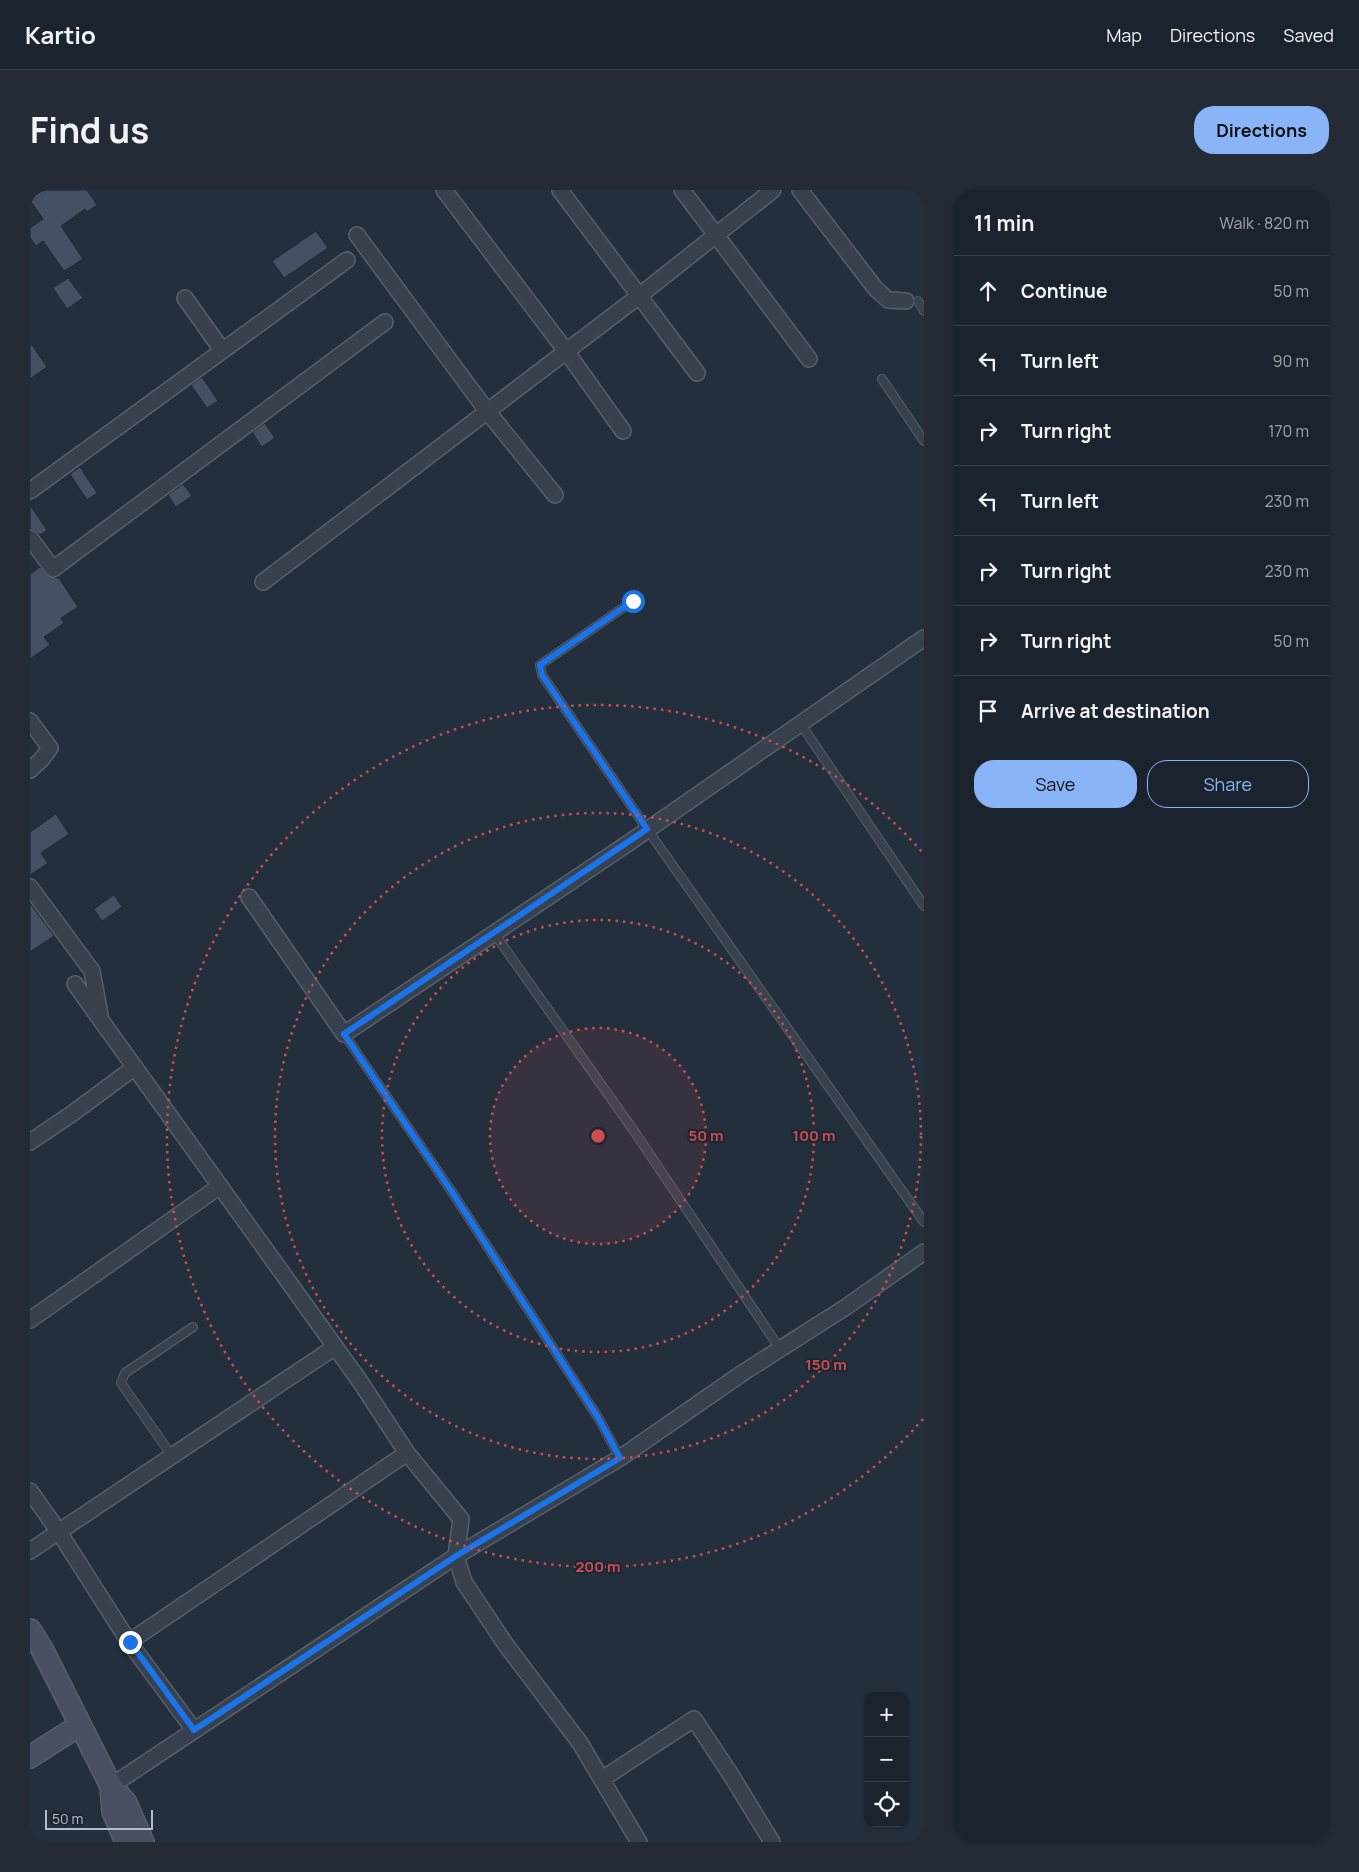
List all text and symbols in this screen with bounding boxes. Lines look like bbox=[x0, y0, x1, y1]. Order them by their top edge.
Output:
text: Kartio bbox=[25, 18, 96, 51]
text: Map bbox=[1106, 23, 1142, 47]
text: Directions bbox=[1170, 23, 1255, 47]
text: Saved bbox=[1283, 23, 1334, 47]
text: Find us bbox=[30, 106, 149, 154]
button: Directions bbox=[1194, 106, 1329, 154]
text: 11 min bbox=[974, 209, 1035, 237]
text: Walk · 820 m bbox=[1219, 212, 1309, 234]
icon: ahead bbox=[974, 277, 1002, 305]
text: Continue bbox=[1021, 278, 1107, 304]
text: 50 m bbox=[1273, 280, 1309, 302]
icon: left bbox=[974, 347, 1002, 375]
text: Turn left bbox=[1021, 348, 1099, 374]
text: 90 m bbox=[1273, 350, 1309, 372]
icon: right bbox=[974, 417, 1002, 445]
text: Turn right bbox=[1021, 418, 1111, 444]
text: 170 m bbox=[1268, 420, 1309, 442]
icon: left bbox=[974, 487, 1002, 515]
text: Turn left bbox=[1021, 488, 1099, 514]
text: 230 m bbox=[1265, 490, 1309, 512]
icon: right bbox=[974, 557, 1002, 585]
text: Turn right bbox=[1021, 558, 1111, 584]
text: 230 m bbox=[1265, 560, 1309, 582]
route start bbox=[622, 590, 645, 613]
icon: right bbox=[974, 627, 1002, 655]
text: Turn right bbox=[1021, 628, 1111, 654]
text: 50 m bbox=[1273, 630, 1309, 652]
icon: arrive bbox=[974, 697, 1002, 725]
text: Arrive at destination bbox=[1021, 698, 1210, 724]
button: Save bbox=[974, 760, 1137, 808]
button: Share bbox=[1147, 760, 1309, 808]
text: 50 m bbox=[688, 1125, 724, 1146]
text: 100 m bbox=[793, 1125, 835, 1146]
centre of rings bbox=[589, 1127, 607, 1145]
text: 150 m bbox=[805, 1354, 847, 1375]
text: 200 m bbox=[575, 1556, 621, 1577]
route end bbox=[119, 1631, 142, 1654]
map controls bbox=[864, 1692, 909, 1827]
button: + bbox=[864, 1692, 909, 1737]
button: − bbox=[864, 1737, 909, 1782]
button: locate bbox=[864, 1782, 909, 1827]
scale bar bbox=[45, 1807, 152, 1830]
text: 50 m bbox=[52, 1809, 83, 1828]

